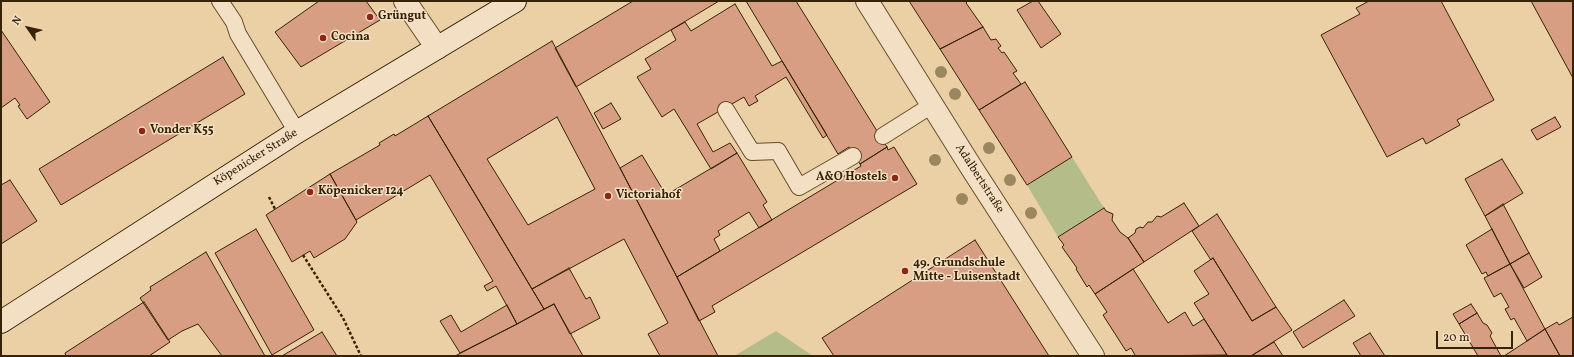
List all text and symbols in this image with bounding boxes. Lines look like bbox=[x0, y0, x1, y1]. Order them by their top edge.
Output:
north arrow bbox=[8, 8, 48, 48]
place label: Grüngut bbox=[378, 10, 426, 24]
marker: Grüngut bbox=[365, 12, 375, 22]
text: N bbox=[9, 13, 26, 29]
place label: Cocina bbox=[331, 31, 370, 45]
marker: Cocina bbox=[318, 33, 328, 43]
place label: Vonder K55 bbox=[150, 124, 213, 138]
marker: Vonder K55 bbox=[137, 126, 147, 136]
street label: Köpenicker Straße bbox=[211, 126, 301, 190]
street label: Adalbertstraße bbox=[951, 142, 1007, 216]
place label: A&O Hostels bbox=[816, 171, 887, 185]
marker: A&O Hostels bbox=[890, 173, 900, 183]
place label: Köpenicker 124 bbox=[318, 185, 404, 199]
marker: Köpenicker 124 bbox=[305, 187, 315, 197]
place label: Victoriahof bbox=[616, 189, 680, 203]
marker: Victoriahof bbox=[603, 191, 613, 201]
place label: 49. Grundschule Mitte - Luisenstadt bbox=[913, 257, 1020, 285]
marker: 49. Grundschule Mitte - Luisenstadt bbox=[900, 266, 910, 276]
scale bar bbox=[1438, 323, 1515, 349]
text: 20 m bbox=[1443, 330, 1470, 346]

